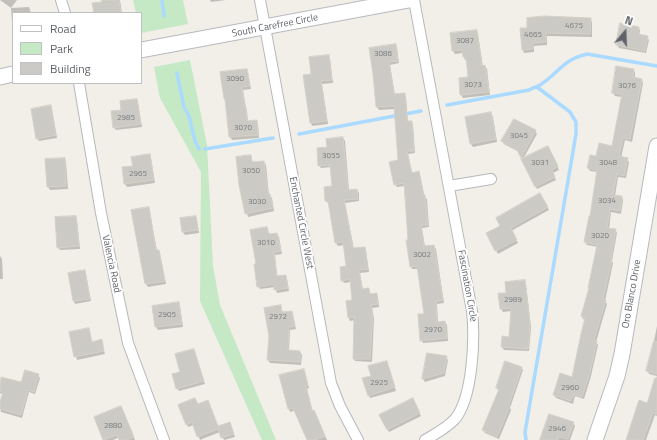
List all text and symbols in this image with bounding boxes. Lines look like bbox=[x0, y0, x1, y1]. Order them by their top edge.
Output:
legend bbox=[12, 12, 142, 84]
street label: South Carefree Circle bbox=[231, 12, 319, 40]
north arrow bbox=[605, 12, 645, 52]
text: N bbox=[623, 12, 635, 29]
text: Road bbox=[50, 19, 76, 38]
house number: 4675 bbox=[565, 21, 583, 31]
house number: 4665 bbox=[524, 30, 542, 40]
house number: 3087 bbox=[456, 36, 474, 46]
text: Park bbox=[50, 39, 73, 58]
house number: 3086 bbox=[374, 49, 392, 59]
text: Building bbox=[50, 59, 91, 78]
house number: 3090 bbox=[226, 74, 244, 84]
house number: 3073 bbox=[464, 80, 482, 90]
house number: 3076 bbox=[618, 81, 636, 91]
house number: 2985 bbox=[117, 113, 135, 123]
house number: 3070 bbox=[234, 123, 252, 133]
house number: 3045 bbox=[510, 131, 528, 141]
house number: 3055 bbox=[322, 151, 340, 161]
house number: 3031 bbox=[531, 158, 549, 168]
house number: 3048 bbox=[599, 158, 617, 168]
house number: 3050 bbox=[242, 166, 260, 176]
house number: 2965 bbox=[129, 169, 147, 179]
street label: Enchanted Circle West bbox=[286, 176, 316, 270]
house number: 3034 bbox=[598, 196, 616, 206]
house number: 3030 bbox=[248, 197, 266, 207]
house number: 3020 bbox=[591, 231, 609, 241]
street label: Valencia Road bbox=[99, 234, 123, 294]
house number: 3010 bbox=[257, 238, 275, 248]
street label: Fascination Circle bbox=[455, 249, 479, 323]
house number: 3002 bbox=[413, 250, 431, 260]
street label: Oro Blanco Drive bbox=[620, 259, 644, 329]
house number: 2989 bbox=[504, 295, 522, 305]
house number: 2905 bbox=[158, 310, 176, 320]
house number: 2972 bbox=[269, 312, 287, 322]
house number: 2970 bbox=[424, 325, 442, 335]
house number: 2925 bbox=[370, 378, 388, 388]
house number: 2960 bbox=[561, 383, 579, 393]
house number: 2880 bbox=[104, 421, 122, 431]
house number: 2946 bbox=[548, 424, 566, 434]

